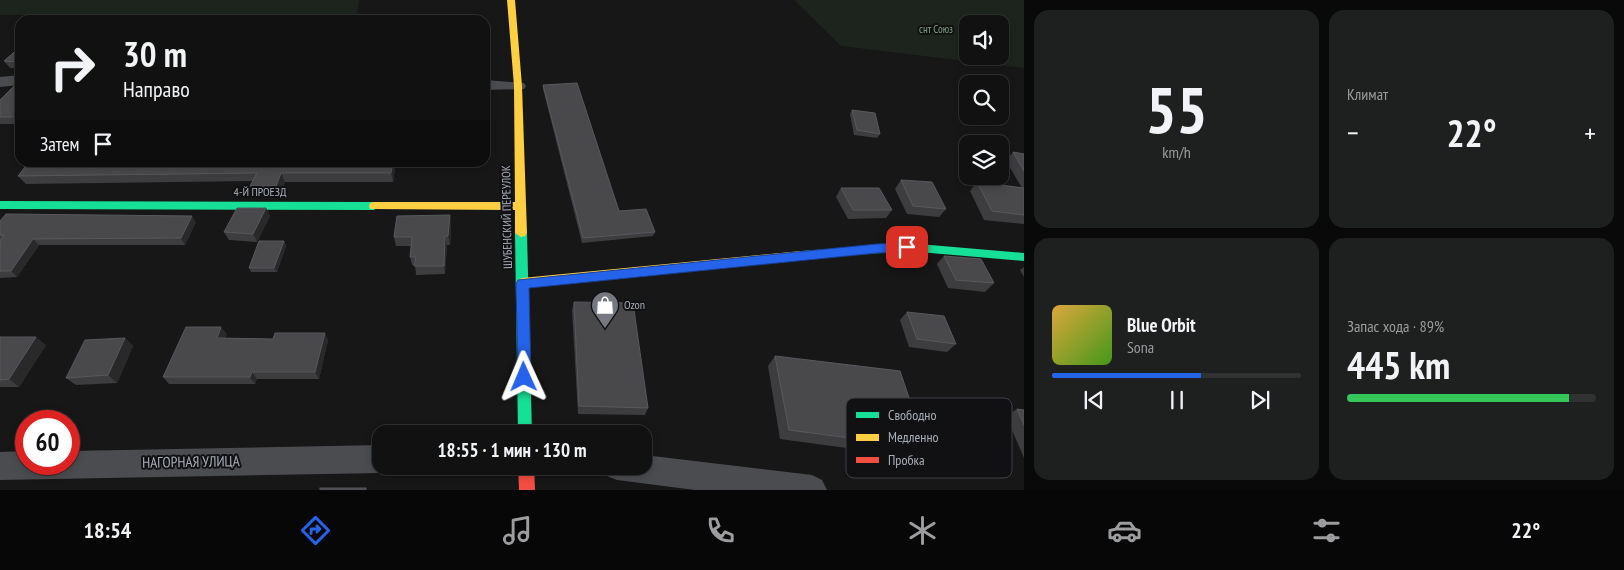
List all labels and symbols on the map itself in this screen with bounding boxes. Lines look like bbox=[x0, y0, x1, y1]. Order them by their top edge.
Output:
park label: снт Союз bbox=[919, 22, 953, 36]
street label: ШУБЕНСКИЙ ПЕРЕУЛОК bbox=[498, 165, 515, 269]
street label: 4-Й ПРОЕЗД bbox=[234, 184, 287, 199]
pin bbox=[886, 226, 928, 268]
shop icon: Ozon bbox=[590, 290, 620, 329]
place label: Ozon bbox=[624, 297, 645, 312]
position arrow bbox=[497, 350, 549, 402]
legend bbox=[846, 398, 1012, 478]
text: Свободно bbox=[888, 406, 936, 424]
speed limit sign: 60 bbox=[15, 410, 80, 475]
text: Медленно bbox=[888, 428, 939, 446]
street label: НАГОРНАЯ УЛИЦА bbox=[142, 451, 241, 472]
text: Пробка bbox=[888, 451, 925, 469]

